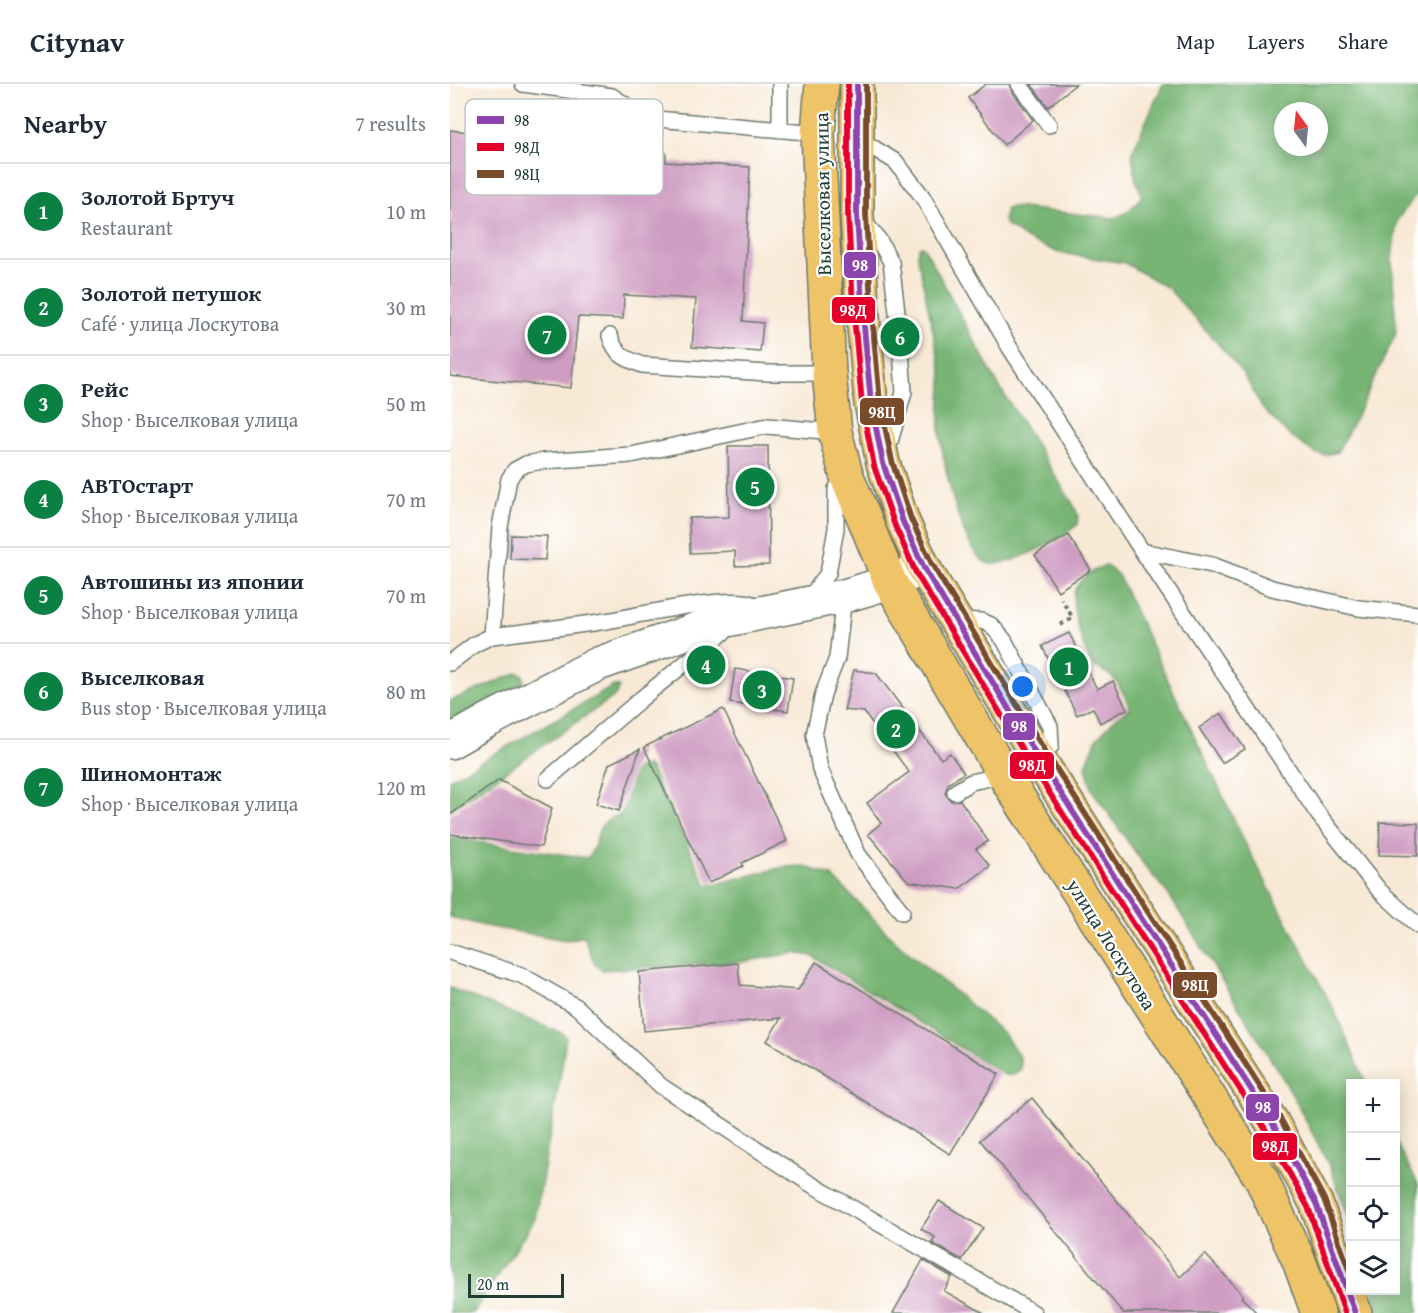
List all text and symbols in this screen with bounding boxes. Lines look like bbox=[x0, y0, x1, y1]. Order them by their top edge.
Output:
text: Citynav bbox=[30, 21, 124, 62]
text: Map bbox=[1176, 26, 1215, 57]
text: Layers bbox=[1248, 26, 1305, 57]
text: Share bbox=[1338, 26, 1388, 57]
legend bbox=[465, 99, 663, 195]
north arrow bbox=[1274, 102, 1328, 156]
text: Nearby bbox=[24, 104, 107, 143]
text: 98 bbox=[514, 108, 530, 132]
text: 7 results bbox=[355, 109, 426, 138]
street label: Выселковая улица bbox=[806, 112, 838, 276]
text: 98Д bbox=[514, 135, 540, 159]
text: 98Ц bbox=[514, 162, 540, 186]
text: Золотой Бртуч bbox=[81, 181, 234, 213]
text: 1 bbox=[38, 197, 49, 226]
text: 10 m bbox=[386, 197, 426, 226]
text: Restaurant bbox=[81, 213, 173, 242]
line badge: 98 bbox=[843, 251, 877, 279]
text: 98 bbox=[852, 253, 868, 277]
text: Золотой петушок bbox=[81, 277, 261, 309]
text: 2 bbox=[38, 293, 49, 322]
text: 30 m bbox=[386, 293, 426, 322]
line badge: 98Д bbox=[831, 296, 876, 324]
text: 98Д bbox=[839, 298, 867, 322]
text: Café · улица Лоскутова bbox=[81, 309, 279, 338]
pin: 7 bbox=[528, 312, 566, 358]
pin: 6 bbox=[880, 314, 920, 360]
text: Рейс bbox=[81, 373, 129, 405]
text: 3 bbox=[38, 389, 49, 418]
text: 50 m bbox=[386, 389, 426, 418]
line badge: 98Ц bbox=[859, 397, 905, 426]
text: 98Ц bbox=[868, 400, 896, 424]
text: Shop · Выселковая улица bbox=[81, 405, 298, 434]
pin: 5 bbox=[736, 464, 774, 510]
text: АВТОстарт bbox=[81, 469, 193, 501]
text: 4 bbox=[38, 485, 49, 514]
text: 70 m bbox=[386, 485, 426, 514]
text: Shop · Выселковая улица bbox=[81, 501, 298, 530]
text: Автошины из японии bbox=[81, 565, 304, 597]
text: 5 bbox=[38, 581, 49, 610]
text: 70 m bbox=[386, 581, 426, 610]
text: Shop · Выселковая улица bbox=[81, 597, 298, 626]
pin: 4 bbox=[686, 642, 726, 688]
pin: 1 bbox=[1050, 644, 1088, 690]
text: Выселковая bbox=[81, 661, 204, 693]
pin: 3 bbox=[742, 668, 782, 712]
your location bbox=[1008, 672, 1037, 701]
text: 6 bbox=[38, 677, 49, 706]
text: 80 m bbox=[386, 677, 426, 706]
text: Bus stop · Выселковая улица bbox=[81, 693, 327, 722]
pin: 2 bbox=[876, 706, 916, 752]
line badge: 98 bbox=[1002, 712, 1036, 741]
text: 98 bbox=[1011, 714, 1027, 738]
line badge: 98Д bbox=[1009, 751, 1055, 780]
text: 98Д bbox=[1018, 753, 1046, 777]
text: Шиномонтаж bbox=[81, 757, 221, 789]
text: 7 bbox=[38, 773, 49, 802]
text: 120 m bbox=[376, 773, 426, 802]
text: Shop · Выселковая улица bbox=[81, 789, 298, 818]
street label: улица Лоскутова bbox=[1059, 872, 1164, 1016]
line badge: 98Ц bbox=[1172, 971, 1218, 999]
text: 98Ц bbox=[1181, 973, 1209, 997]
map controls bbox=[1346, 1079, 1400, 1295]
button: + bbox=[1346, 1079, 1400, 1133]
line badge: 98 bbox=[1245, 1093, 1280, 1122]
text: 98 bbox=[1255, 1095, 1271, 1119]
line badge: 98Д bbox=[1252, 1132, 1298, 1161]
button: − bbox=[1346, 1133, 1400, 1187]
text: 98Д bbox=[1261, 1134, 1289, 1158]
button: locate bbox=[1346, 1187, 1400, 1241]
button: layers bbox=[1346, 1241, 1400, 1295]
scale bar bbox=[468, 1271, 564, 1298]
text: 20 m bbox=[477, 1272, 509, 1296]

